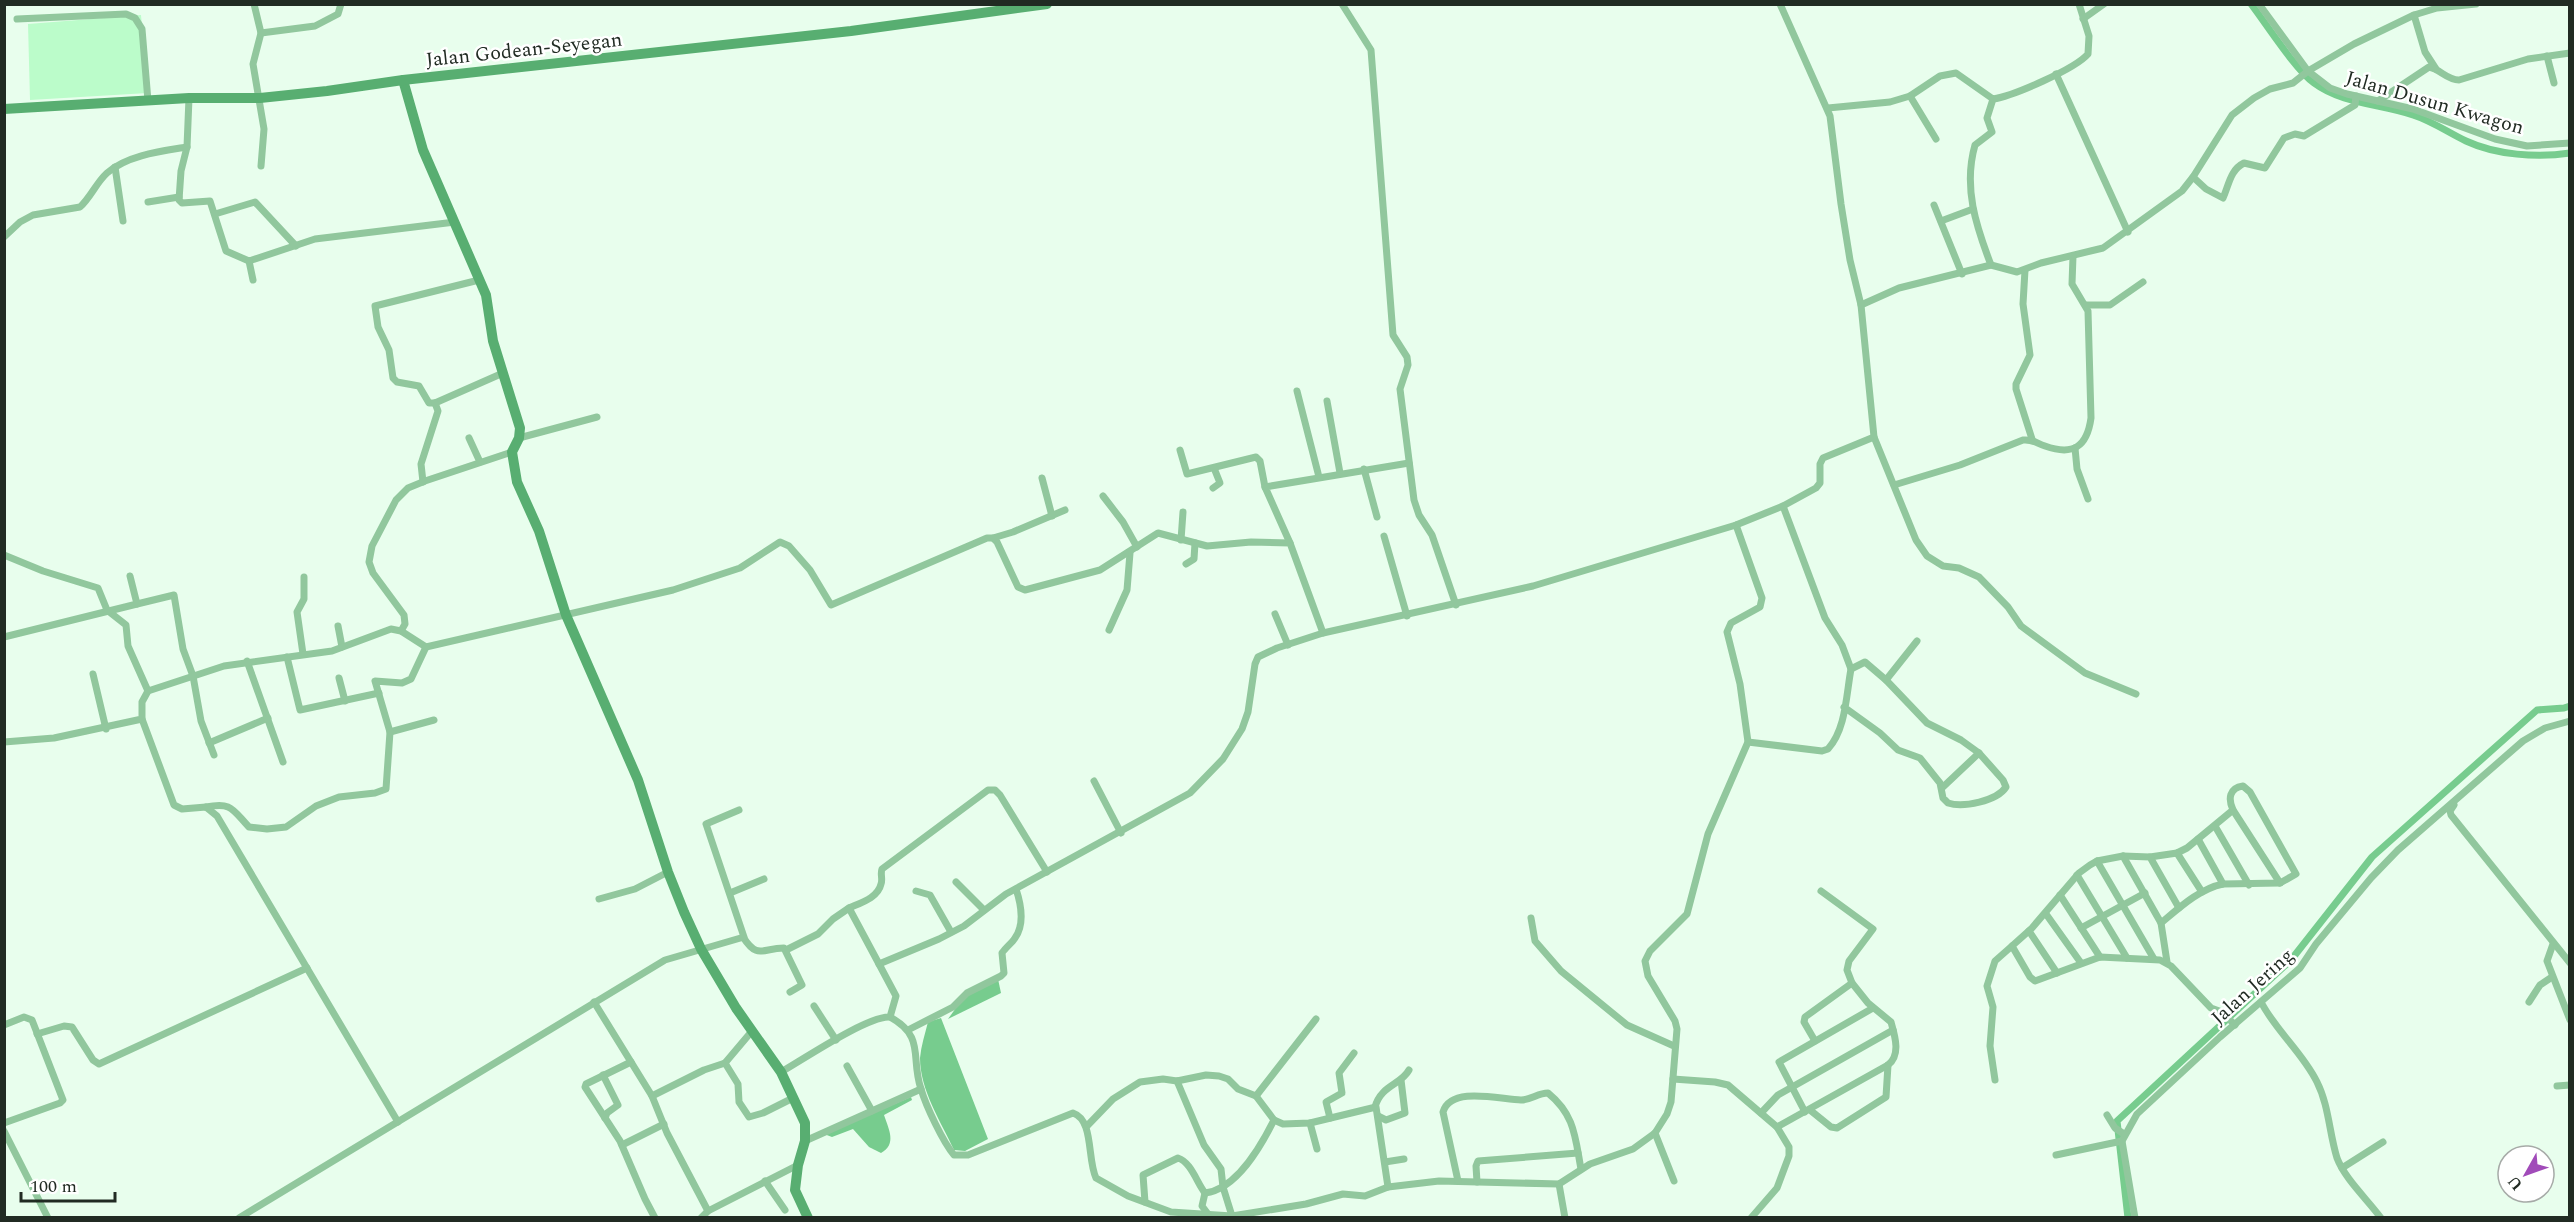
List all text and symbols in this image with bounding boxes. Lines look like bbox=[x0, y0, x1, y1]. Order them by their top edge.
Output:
street label: Jalan Godean-Seyegan bbox=[424, 25, 624, 75]
street label: Jalan Dusun Kwagon bbox=[2342, 63, 2527, 143]
street label: Jalan Jering bbox=[2204, 941, 2301, 1032]
north arrow bbox=[2496, 1144, 2556, 1204]
scale bar bbox=[21, 1165, 116, 1203]
text: U bbox=[2502, 1170, 2529, 1196]
text: 100 m bbox=[30, 1173, 77, 1200]

